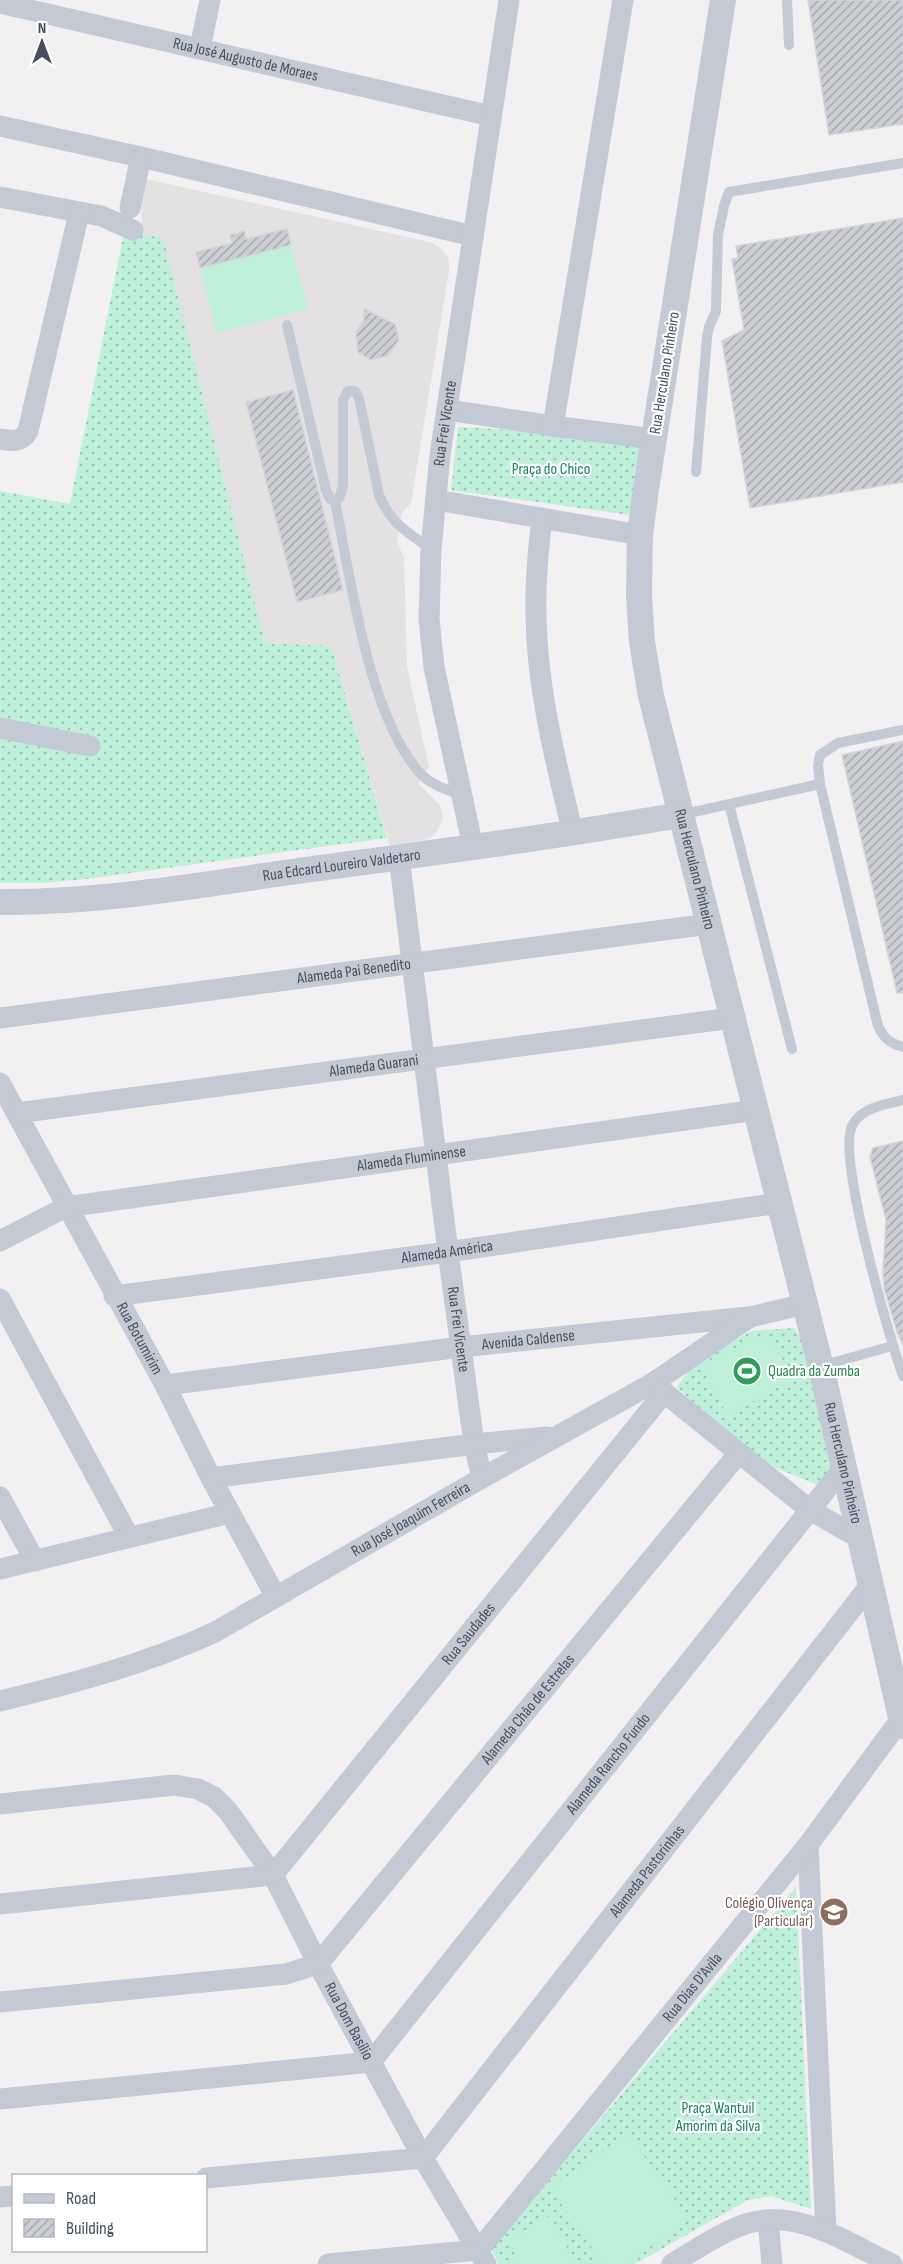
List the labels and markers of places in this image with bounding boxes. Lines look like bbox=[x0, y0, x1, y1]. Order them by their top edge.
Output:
sports icon: Quadra da Zumba bbox=[731, 1355, 763, 1387]
place label: Quadra da Zumba bbox=[768, 1362, 860, 1381]
place label: Colégio Olivença (Particular) bbox=[725, 1894, 813, 1931]
school or university icon: Colégio Olivença (Particular) bbox=[818, 1896, 850, 1928]

